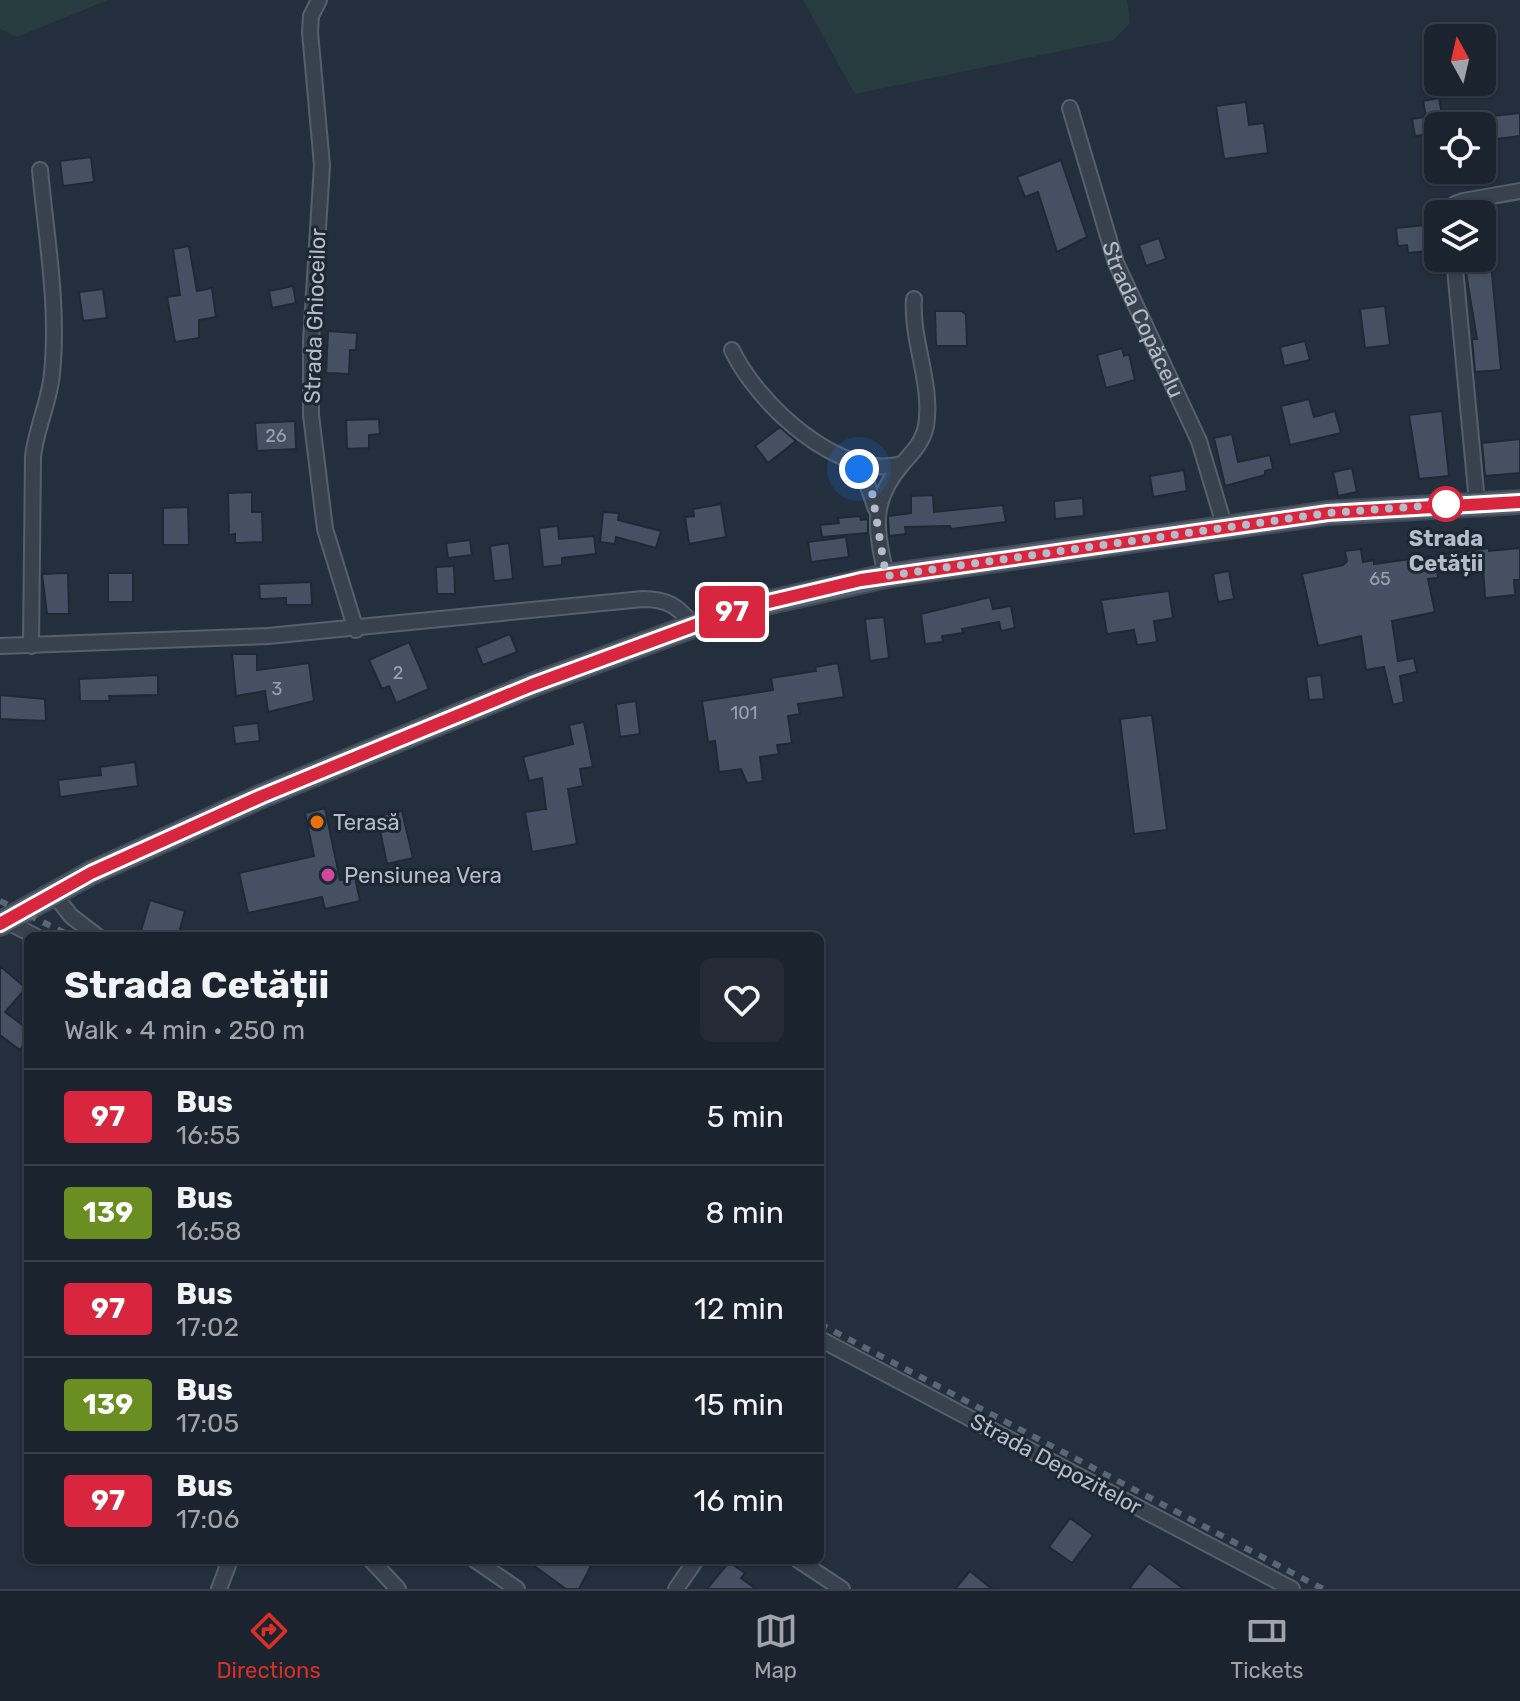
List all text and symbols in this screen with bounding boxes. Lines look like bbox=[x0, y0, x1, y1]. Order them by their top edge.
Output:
north arrow bbox=[1424, 24, 1496, 96]
map controls bbox=[1424, 24, 1496, 272]
button: locate bbox=[1424, 112, 1496, 184]
button: layers bbox=[1424, 200, 1496, 272]
street label: Strada Ghioceilor bbox=[298, 227, 332, 404]
street label: Strada Copăcelu bbox=[1097, 238, 1190, 402]
house number: 26 bbox=[265, 425, 287, 447]
your location bbox=[839, 449, 879, 489]
marker: Strada Cetății bbox=[1429, 487, 1463, 521]
place label: Strada Cetății bbox=[1409, 525, 1483, 577]
house number: 65 bbox=[1369, 568, 1391, 590]
line badge: 97 bbox=[696, 586, 768, 638]
text: 97 bbox=[715, 595, 749, 628]
house number: 2 bbox=[393, 662, 403, 684]
house number: 3 bbox=[272, 678, 282, 700]
house number: 101 bbox=[731, 702, 757, 724]
place label: Terasă bbox=[333, 809, 400, 836]
marker: Terasă bbox=[308, 813, 326, 831]
place label: Pensiunea Vera bbox=[344, 862, 502, 889]
marker: Pensiunea Vera bbox=[319, 866, 337, 884]
button: heart bbox=[700, 958, 784, 1042]
text: Strada Cetății bbox=[64, 962, 329, 1008]
text: Walk · 4 min · 250 m bbox=[64, 1015, 305, 1046]
text: Bus bbox=[176, 1084, 233, 1120]
text: 5 min bbox=[707, 1099, 784, 1135]
text: 97 bbox=[91, 1100, 125, 1133]
text: 16:55 bbox=[176, 1120, 240, 1151]
text: Bus bbox=[176, 1180, 233, 1216]
text: 8 min bbox=[705, 1195, 784, 1231]
text: 139 bbox=[83, 1196, 133, 1229]
text: 16:58 bbox=[176, 1216, 241, 1247]
text: Bus bbox=[176, 1276, 233, 1312]
text: 12 min bbox=[694, 1291, 784, 1327]
text: 97 bbox=[91, 1292, 125, 1325]
text: 17:02 bbox=[176, 1312, 239, 1343]
text: Bus bbox=[176, 1372, 233, 1408]
text: 15 min bbox=[694, 1387, 784, 1423]
text: 139 bbox=[83, 1388, 133, 1421]
street label: Strada Depozitelor bbox=[966, 1407, 1147, 1521]
text: 17:05 bbox=[176, 1408, 239, 1439]
text: Bus bbox=[176, 1468, 233, 1504]
text: 16 min bbox=[694, 1483, 784, 1519]
text: 97 bbox=[91, 1484, 125, 1517]
text: 17:06 bbox=[176, 1504, 239, 1535]
tab: Directions bbox=[216, 1609, 321, 1684]
tab: Map bbox=[754, 1609, 798, 1684]
tab: Tickets bbox=[1231, 1609, 1304, 1684]

